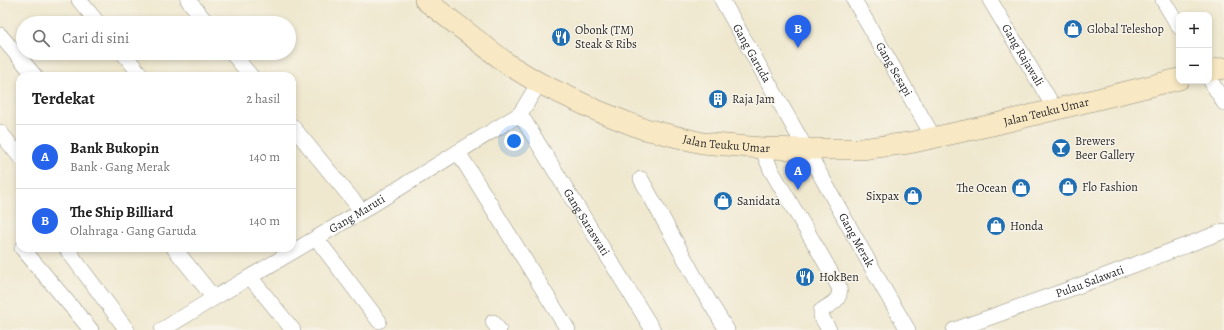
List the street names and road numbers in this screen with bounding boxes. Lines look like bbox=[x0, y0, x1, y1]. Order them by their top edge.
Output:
street label: Gang Garuda bbox=[729, 21, 775, 86]
street label: Gang Rajawali bbox=[998, 21, 1048, 89]
street label: Gang Sesapi bbox=[872, 39, 916, 99]
street label: Jalan Teuku Umar bbox=[1002, 93, 1091, 130]
street label: Jalan Teuku Umar bbox=[681, 131, 770, 156]
street label: Gang Saraswati bbox=[560, 185, 613, 259]
street label: Gang Maruti bbox=[326, 191, 388, 237]
street label: Gang Merak bbox=[835, 210, 878, 270]
street label: Pulau Salawati bbox=[1053, 261, 1126, 301]

